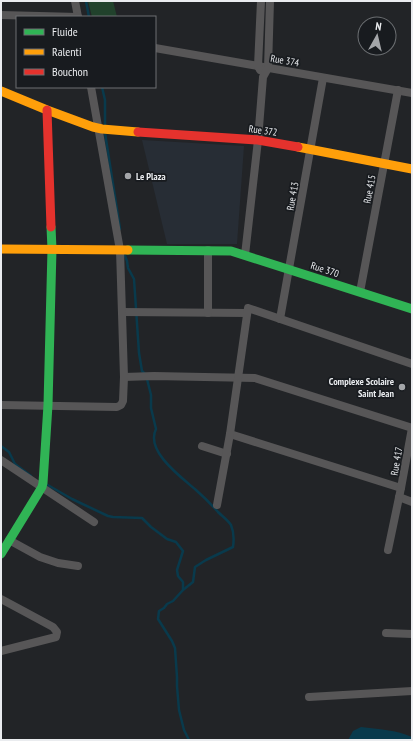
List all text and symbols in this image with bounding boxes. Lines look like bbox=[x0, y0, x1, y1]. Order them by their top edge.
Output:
legend bbox=[16, 16, 156, 88]
north arrow bbox=[357, 16, 397, 56]
text: N bbox=[374, 19, 382, 33]
text: Fluide bbox=[52, 24, 78, 39]
text: Ralenti bbox=[52, 44, 81, 59]
street label: Rue 374 bbox=[270, 52, 301, 69]
text: Bouchon bbox=[52, 64, 88, 79]
street label: Rue 372 bbox=[248, 122, 278, 139]
place label: Le Plaza bbox=[136, 170, 166, 183]
marker: Le Plaza bbox=[123, 171, 133, 181]
street label: Rue 415 bbox=[360, 174, 379, 205]
street label: Rue 413 bbox=[284, 181, 301, 211]
street label: Rue 370 bbox=[309, 259, 341, 280]
place label: Complexe Scolaire Saint Jean bbox=[329, 375, 395, 400]
marker: Complexe Scolaire Saint Jean bbox=[397, 382, 407, 392]
street label: Rue 417 bbox=[388, 446, 405, 476]

